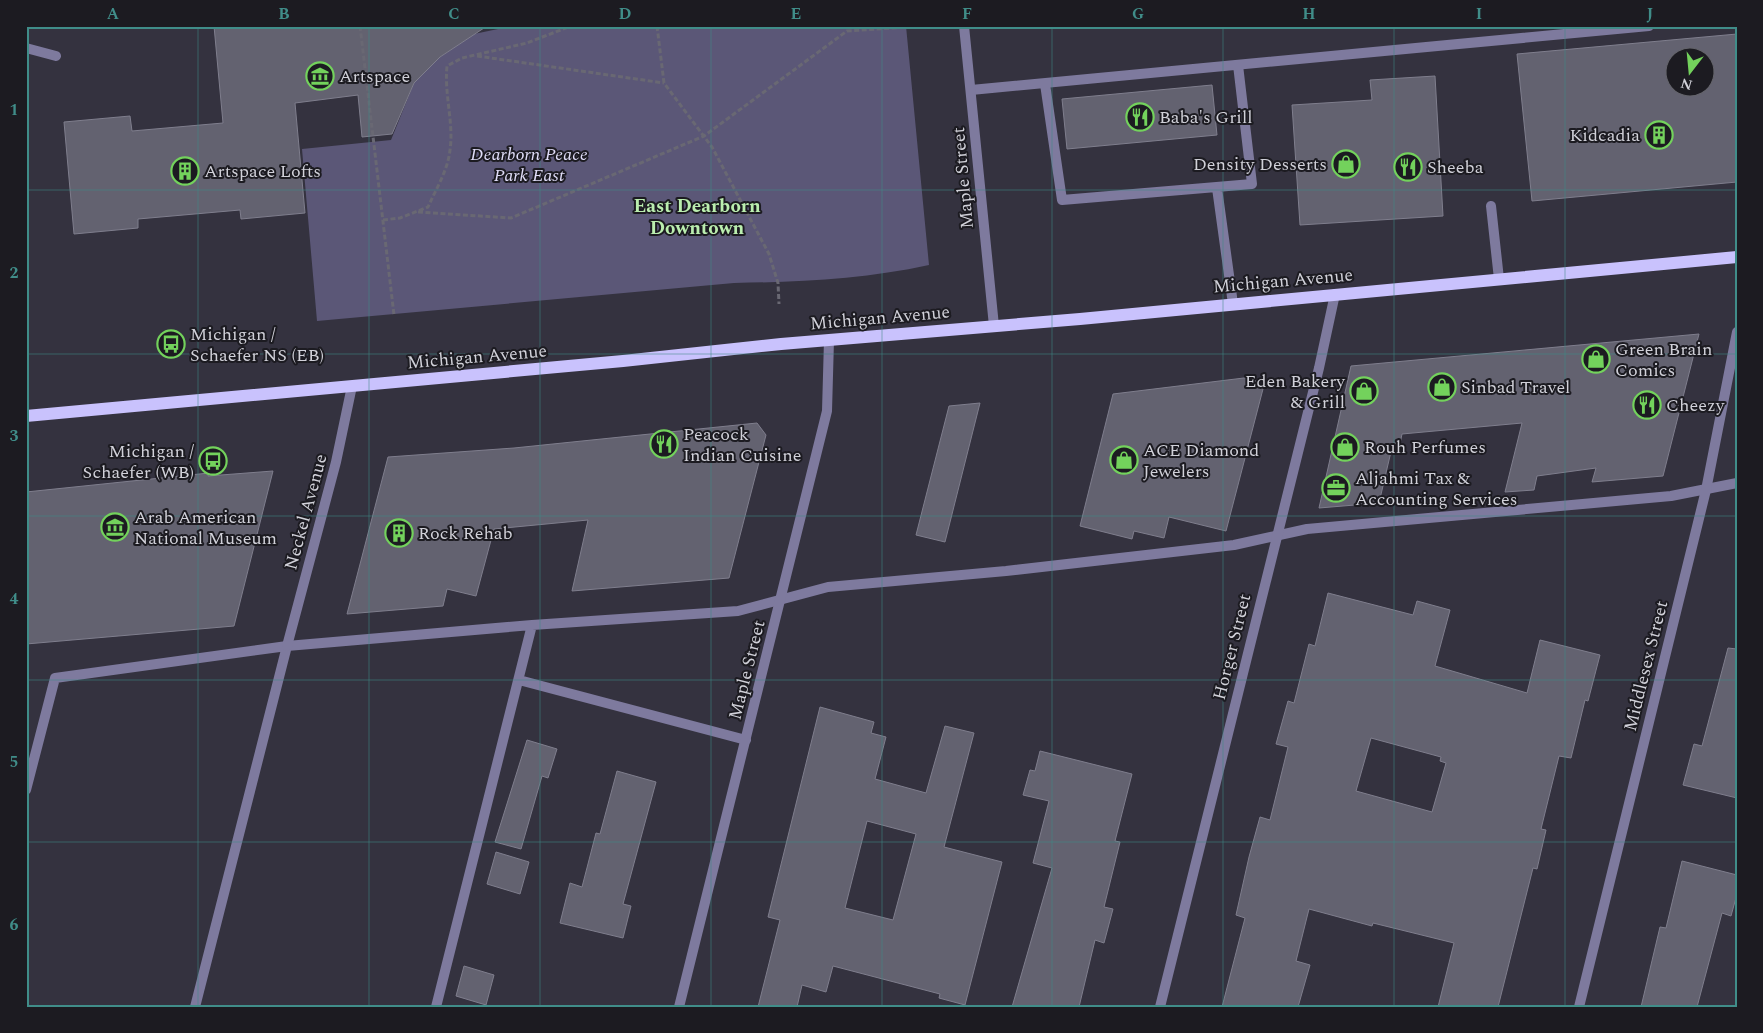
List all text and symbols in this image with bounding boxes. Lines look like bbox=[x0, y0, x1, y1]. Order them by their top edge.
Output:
text: A bbox=[107, 2, 120, 26]
text: B bbox=[278, 2, 290, 26]
text: C bbox=[448, 2, 460, 26]
text: D bbox=[619, 2, 632, 26]
text: E bbox=[791, 2, 801, 26]
text: F bbox=[962, 2, 972, 26]
text: G bbox=[1132, 2, 1144, 26]
text: H bbox=[1302, 2, 1316, 26]
text: I bbox=[1476, 2, 1482, 26]
text: J bbox=[1647, 2, 1654, 26]
north arrow bbox=[1666, 48, 1716, 98]
museum icon: Artspace bbox=[305, 61, 335, 91]
place label: Artspace bbox=[339, 63, 410, 90]
text: N bbox=[1678, 72, 1695, 96]
text: 1 bbox=[10, 98, 18, 122]
restaurant icon: Baba's Grill bbox=[1125, 102, 1155, 132]
place label: Baba's Grill bbox=[1159, 104, 1253, 131]
building icon: Kidcadia bbox=[1644, 120, 1674, 150]
place label: Kidcadia bbox=[1570, 122, 1640, 149]
street label: Maple Street bbox=[945, 126, 981, 230]
park label: Dearborn Peace Park East bbox=[470, 141, 588, 189]
shop icon: Density Desserts bbox=[1331, 149, 1361, 179]
place label: Density Desserts bbox=[1193, 151, 1327, 178]
restaurant icon: Sheeba bbox=[1393, 152, 1423, 182]
place label: Sheeba bbox=[1427, 154, 1484, 181]
building icon: Artspace Lofts bbox=[170, 156, 200, 186]
place label: Artspace Lofts bbox=[204, 158, 321, 185]
district label: East Dearborn Downtown bbox=[633, 192, 761, 243]
text: 2 bbox=[10, 261, 19, 285]
street label: Michigan Avenue bbox=[1212, 261, 1354, 301]
street label: Michigan Avenue bbox=[809, 298, 951, 338]
place label: Michigan / Schaefer NS (EB) bbox=[190, 321, 324, 369]
bus stop icon: Michigan / Schaefer NS (EB) bbox=[156, 329, 186, 359]
place label: Green Brain Comics bbox=[1615, 336, 1712, 384]
street label: Michigan Avenue bbox=[406, 337, 548, 377]
shop icon: Green Brain Comics bbox=[1581, 344, 1611, 374]
place label: Eden Bakery & Grill bbox=[1245, 368, 1346, 416]
shop icon: Sinbad Travel bbox=[1427, 372, 1457, 402]
place label: Sinbad Travel bbox=[1461, 374, 1570, 401]
shop icon: Eden Bakery & Grill bbox=[1349, 376, 1379, 406]
restaurant icon: Cheezy bbox=[1632, 390, 1662, 420]
place label: Cheezy bbox=[1666, 392, 1726, 419]
place label: Peacock Indian Cuisine bbox=[683, 421, 801, 469]
text: 3 bbox=[10, 424, 19, 448]
restaurant icon: Peacock Indian Cuisine bbox=[649, 429, 679, 459]
shop icon: Rouh Perfumes bbox=[1330, 432, 1360, 462]
place label: Rouh Perfumes bbox=[1364, 434, 1486, 461]
place label: ACE Diamond Jewelers bbox=[1143, 437, 1259, 485]
place label: Michigan / Schaefer (WB) bbox=[83, 438, 194, 486]
shop icon: ACE Diamond Jewelers bbox=[1109, 445, 1139, 475]
bus stop icon: Michigan / Schaefer (WB) bbox=[198, 446, 228, 476]
street label: Neckel Avenue bbox=[278, 451, 334, 573]
place label: Aljahmi Tax & Accounting Services bbox=[1355, 465, 1518, 513]
office icon: Aljahmi Tax & Accounting Services bbox=[1321, 473, 1351, 503]
place label: Arab American National Museum bbox=[134, 504, 277, 552]
museum icon: Arab American National Museum bbox=[100, 512, 130, 542]
building icon: Rock Rehab bbox=[384, 518, 414, 548]
place label: Rock Rehab bbox=[418, 520, 513, 547]
text: 4 bbox=[10, 587, 19, 611]
street label: Horger Street bbox=[1206, 591, 1258, 703]
street label: Middlesex Street bbox=[1617, 598, 1675, 734]
street label: Maple Street bbox=[722, 617, 772, 723]
text: 5 bbox=[10, 750, 18, 774]
text: 6 bbox=[10, 913, 19, 937]

